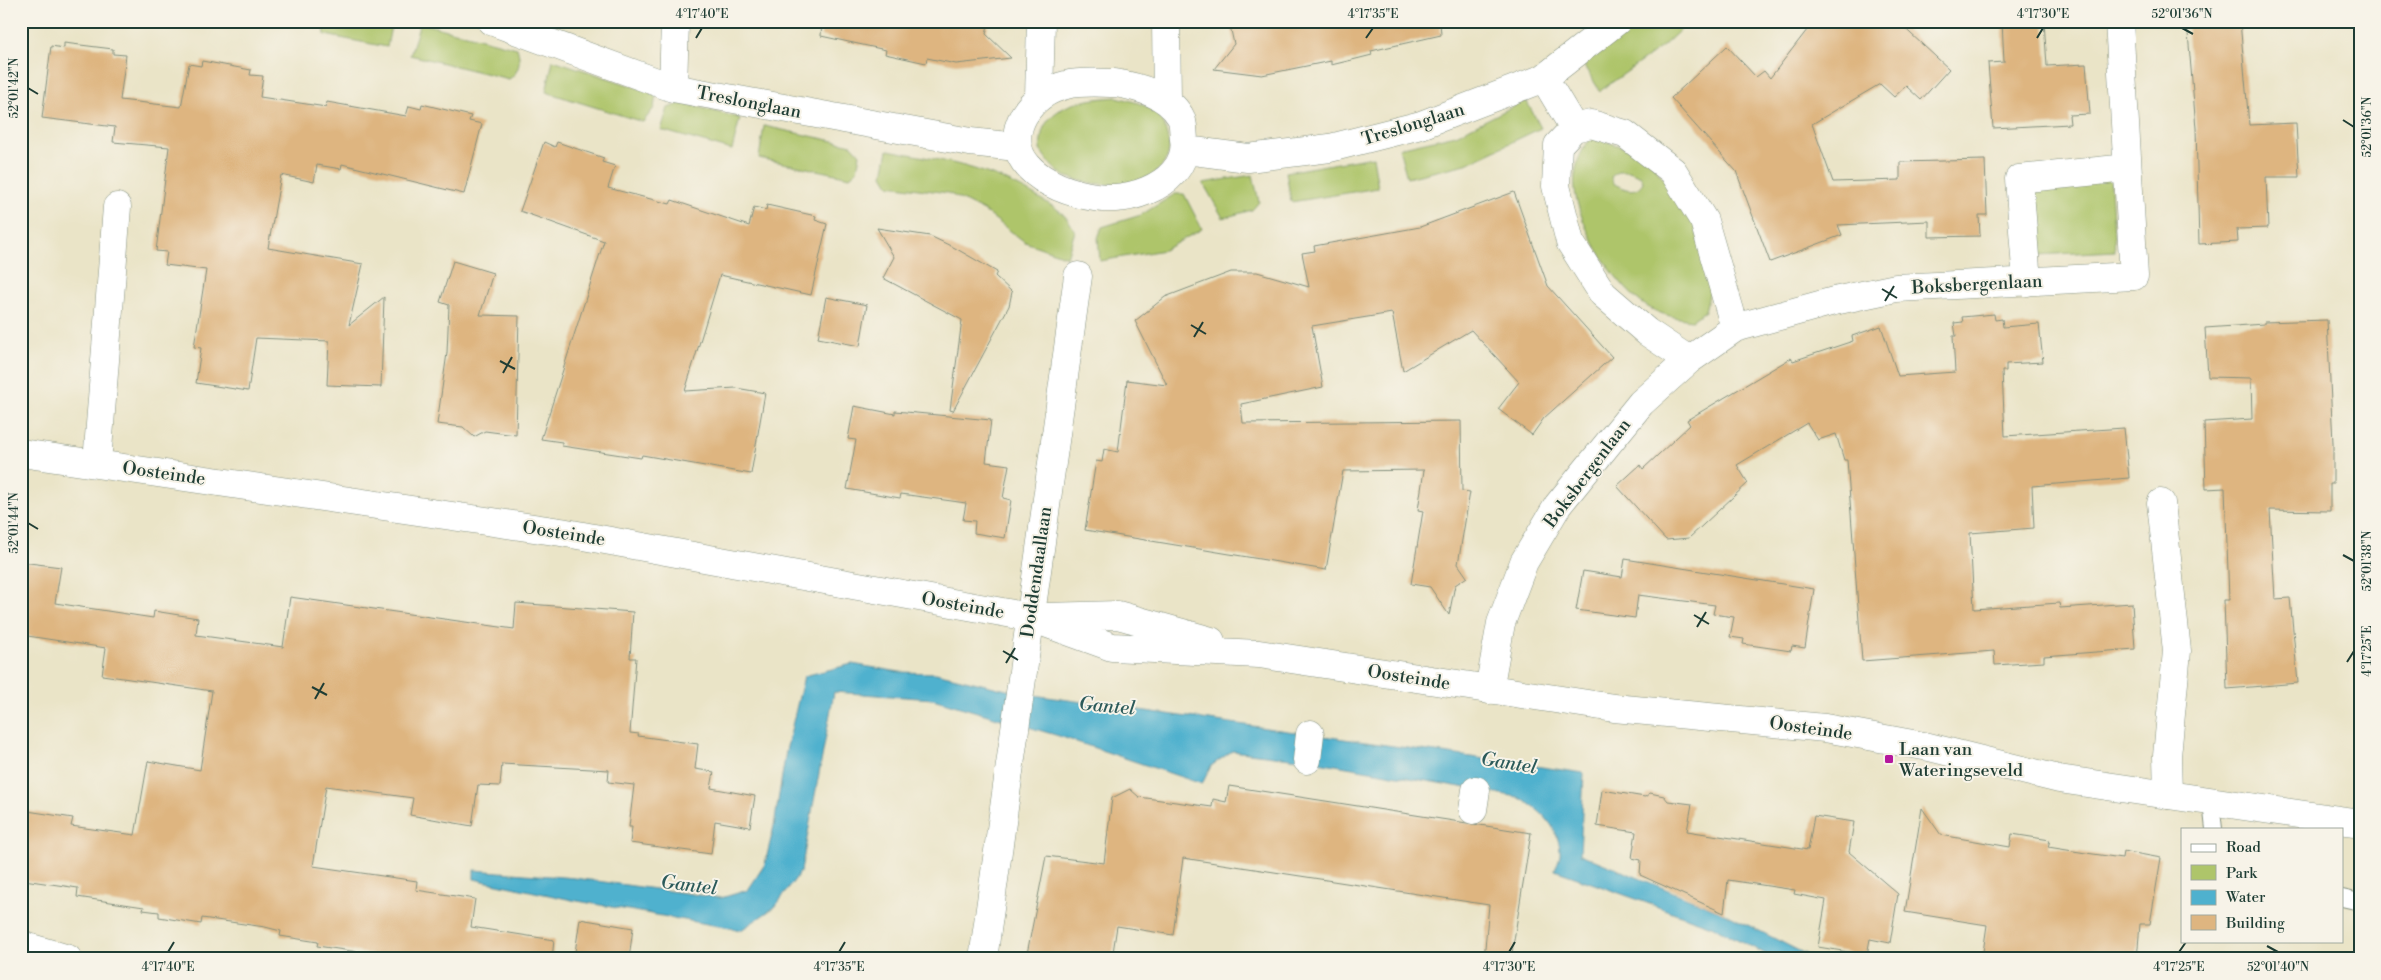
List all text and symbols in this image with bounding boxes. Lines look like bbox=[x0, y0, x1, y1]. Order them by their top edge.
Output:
text: 4°17'40"E bbox=[676, 7, 728, 22]
text: 4°17'35"E bbox=[1347, 7, 1399, 22]
text: 4°17'30"E bbox=[2017, 7, 2069, 22]
text: 52°01'36"N bbox=[2152, 7, 2212, 22]
text: 52°01'42"N bbox=[7, 57, 22, 118]
street label: Treslonglaan bbox=[695, 81, 804, 124]
text: 52°01'36"N bbox=[2360, 97, 2375, 157]
street label: Treslonglaan bbox=[1359, 98, 1468, 151]
street label: Boksbergenlaan bbox=[1910, 270, 2043, 299]
street label: Boksbergenlaan bbox=[1538, 414, 1636, 533]
street label: Oosteinde bbox=[121, 456, 207, 491]
text: 52°01'44"N bbox=[7, 492, 22, 554]
street label: Doddendaallaan bbox=[1016, 505, 1057, 639]
street label: Oosteinde bbox=[521, 516, 607, 551]
text: 52°01'38"N bbox=[2360, 530, 2375, 591]
street label: Oosteinde bbox=[920, 587, 1006, 624]
text: 4°17'25"E bbox=[2360, 625, 2375, 677]
street label: Oosteinde bbox=[1366, 660, 1452, 695]
water label: Gantel bbox=[1078, 692, 1136, 720]
street label: Oosteinde bbox=[1768, 711, 1854, 746]
place label: Laan van Wateringseveld bbox=[1898, 738, 2024, 782]
water label: Gantel bbox=[1479, 747, 1539, 779]
marker: Laan van Wateringseveld bbox=[1883, 753, 1895, 765]
legend bbox=[2181, 828, 2344, 942]
text: Road bbox=[2226, 838, 2261, 857]
text: Park bbox=[2226, 864, 2258, 883]
water label: Gantel bbox=[659, 870, 718, 900]
text: Water bbox=[2225, 888, 2266, 907]
text: Building bbox=[2225, 914, 2285, 933]
text: 4°17'40"E bbox=[142, 960, 194, 975]
text: 4°17'35"E bbox=[813, 960, 865, 975]
text: 4°17'30"E bbox=[1483, 960, 1535, 975]
text: 4°17'25"E bbox=[2153, 960, 2205, 975]
text: 52°01'40"N bbox=[2247, 960, 2309, 975]

